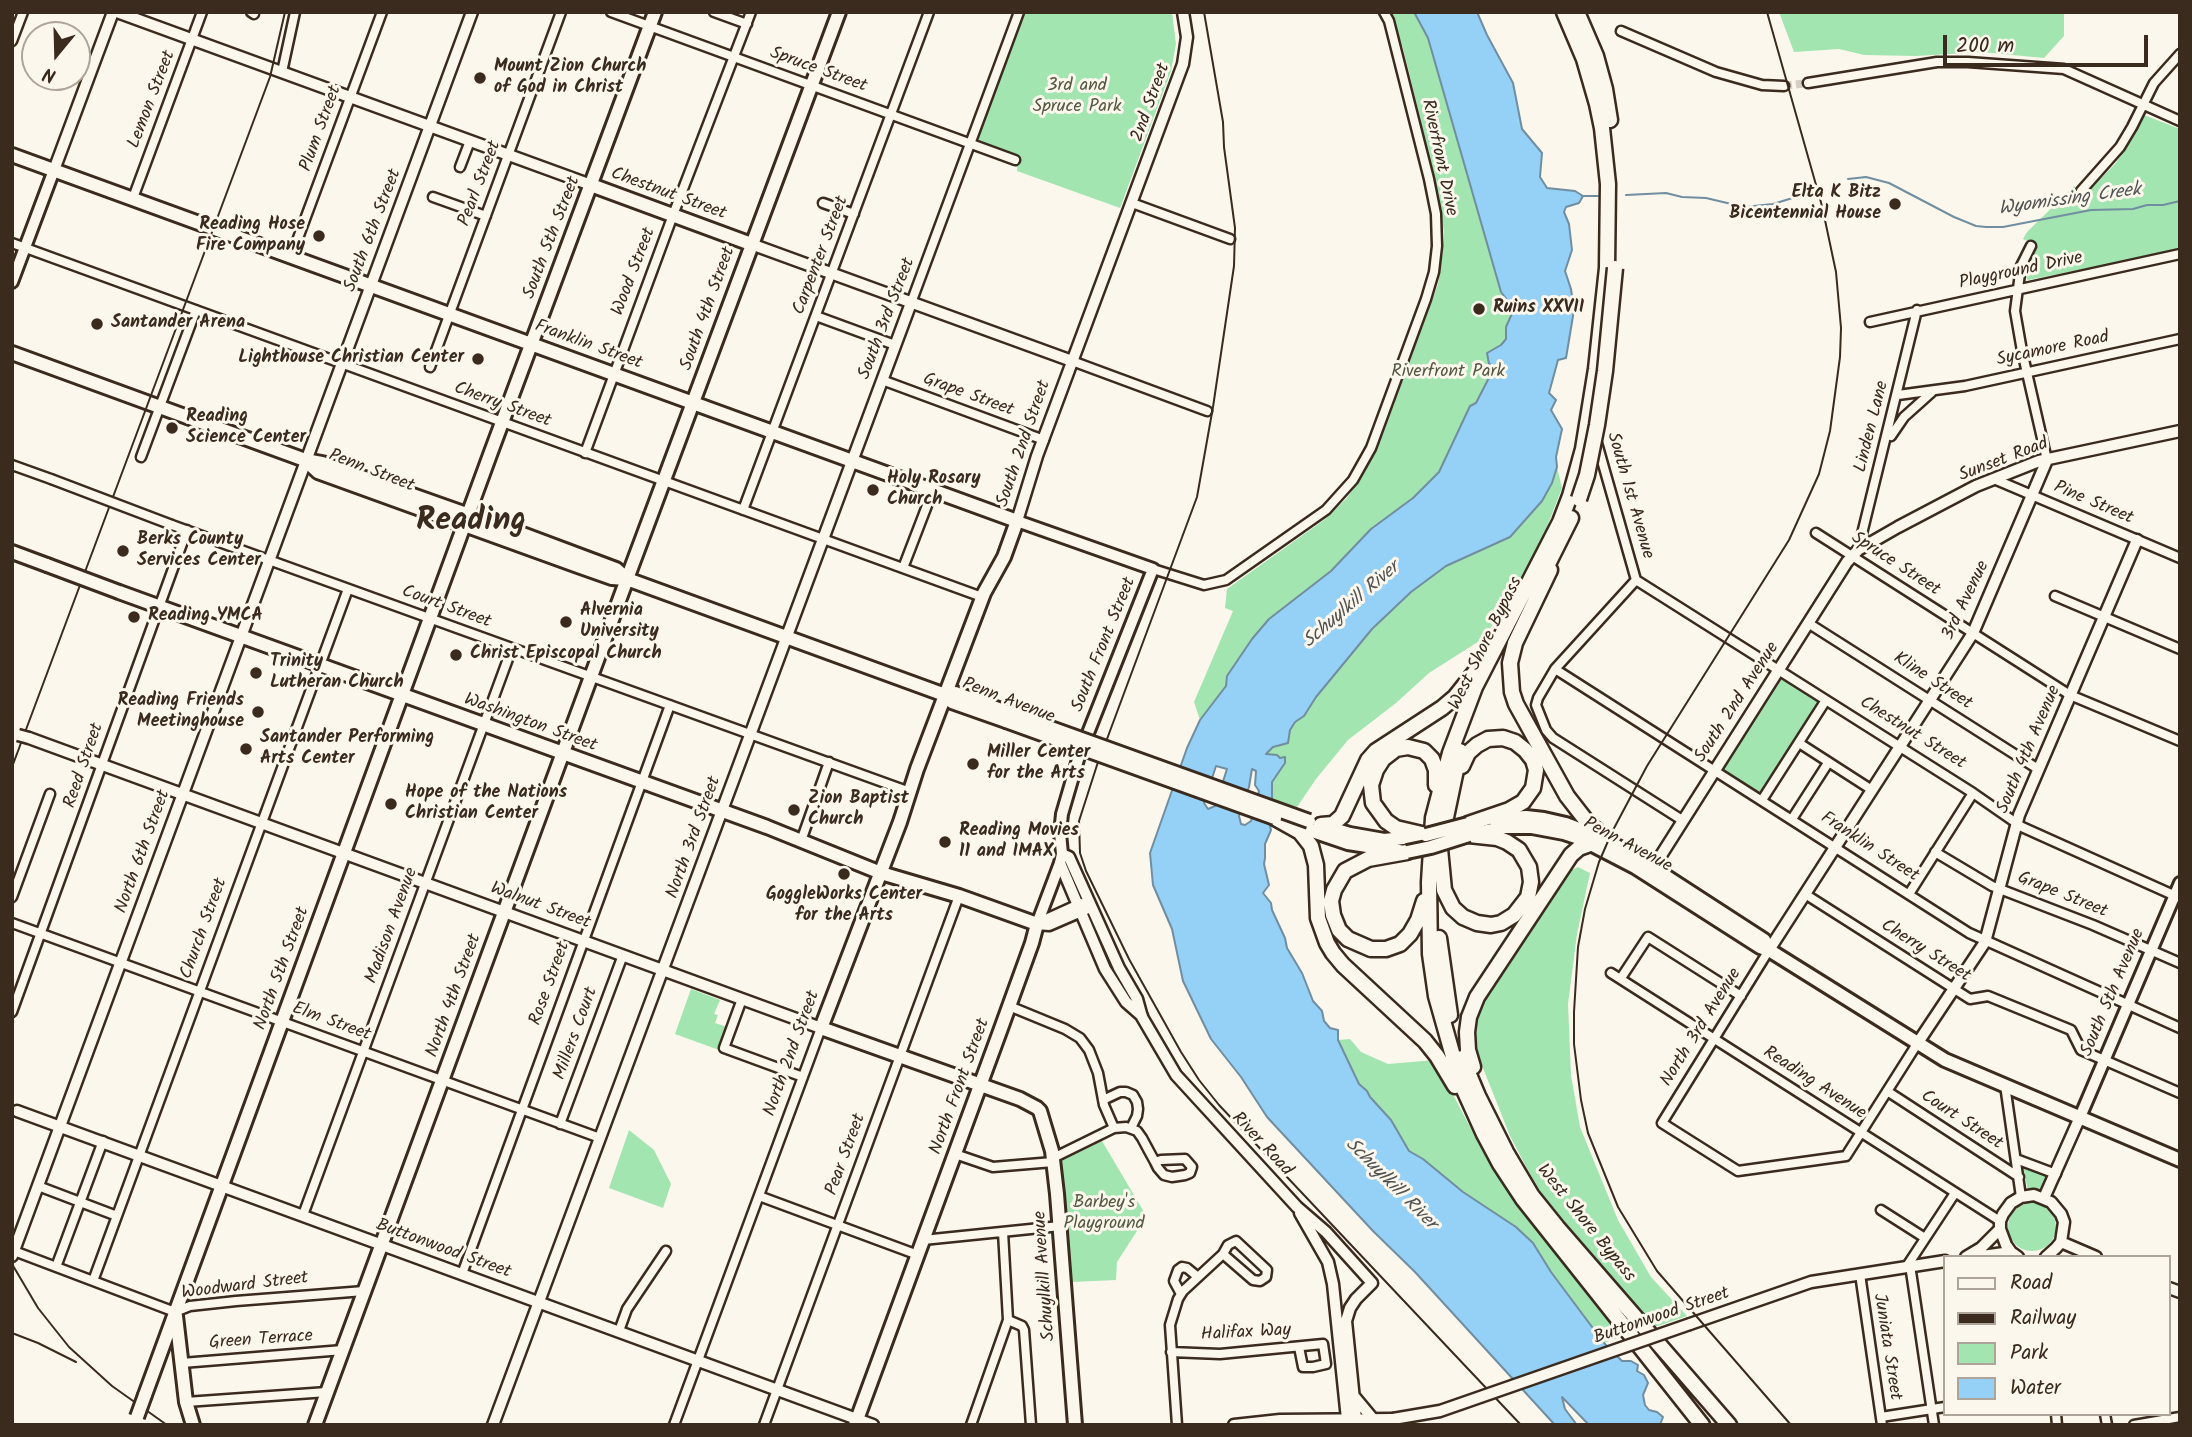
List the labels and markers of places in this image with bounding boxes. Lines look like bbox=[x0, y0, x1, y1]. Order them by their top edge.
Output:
place label: Mount Zion Church of God in Christ bbox=[494, 57, 646, 100]
marker: Mount Zion Church of God in Christ bbox=[472, 70, 488, 86]
place label: Elta K Bitz Bicentennial House bbox=[1729, 183, 1881, 226]
marker: Elta K Bitz Bicentennial House bbox=[1887, 196, 1903, 212]
place label: Reading Hose Fire Company bbox=[196, 215, 305, 258]
marker: Reading Hose Fire Company bbox=[311, 228, 327, 244]
place label: Ruins XXVII bbox=[1493, 298, 1584, 320]
marker: Ruins XXVII bbox=[1471, 301, 1487, 317]
place label: Santander Arena bbox=[111, 313, 245, 335]
marker: Santander Arena bbox=[89, 316, 105, 332]
place label: Lighthouse Christian Center bbox=[238, 348, 464, 370]
marker: Lighthouse Christian Center bbox=[470, 351, 486, 367]
place label: Reading Science Center bbox=[186, 407, 306, 450]
marker: Reading Science Center bbox=[164, 420, 180, 436]
place label: Holy Rosary Church bbox=[887, 469, 980, 512]
marker: Holy Rosary Church bbox=[865, 482, 881, 498]
place label: Berks County Services Center bbox=[137, 530, 261, 572]
marker: Berks County Services Center bbox=[115, 543, 131, 559]
place label: Alvernia University bbox=[580, 601, 659, 644]
place label: Reading YMCA bbox=[148, 606, 263, 628]
marker: Reading YMCA bbox=[126, 609, 142, 625]
marker: Alvernia University bbox=[558, 614, 574, 630]
place label: Christ Episcopal Church bbox=[470, 644, 662, 666]
marker: Christ Episcopal Church bbox=[448, 647, 464, 663]
place label: Trinity Lutheran Church bbox=[270, 652, 404, 694]
marker: Trinity Lutheran Church bbox=[248, 665, 264, 681]
place label: Reading Friends Meetinghouse bbox=[117, 691, 244, 734]
marker: Reading Friends Meetinghouse bbox=[250, 704, 266, 720]
place label: Santander Performing Arts Center bbox=[260, 728, 434, 770]
marker: Santander Performing Arts Center bbox=[238, 741, 254, 757]
place label: Miller Center for the Arts bbox=[987, 743, 1090, 786]
marker: Miller Center for the Arts bbox=[965, 756, 981, 772]
place label: Hope of the Nations Christian Center bbox=[405, 783, 567, 826]
place label: Zion Baptist Church bbox=[808, 789, 909, 832]
marker: Hope of the Nations Christian Center bbox=[383, 796, 399, 812]
marker: Zion Baptist Church bbox=[786, 802, 802, 818]
place label: Reading Movies 11 and IMAX bbox=[959, 821, 1079, 864]
marker: Reading Movies 11 and IMAX bbox=[937, 834, 953, 850]
marker: GoggleWorks Center for the Arts bbox=[836, 866, 852, 882]
place label: GoggleWorks Center for the Arts bbox=[766, 885, 922, 928]

